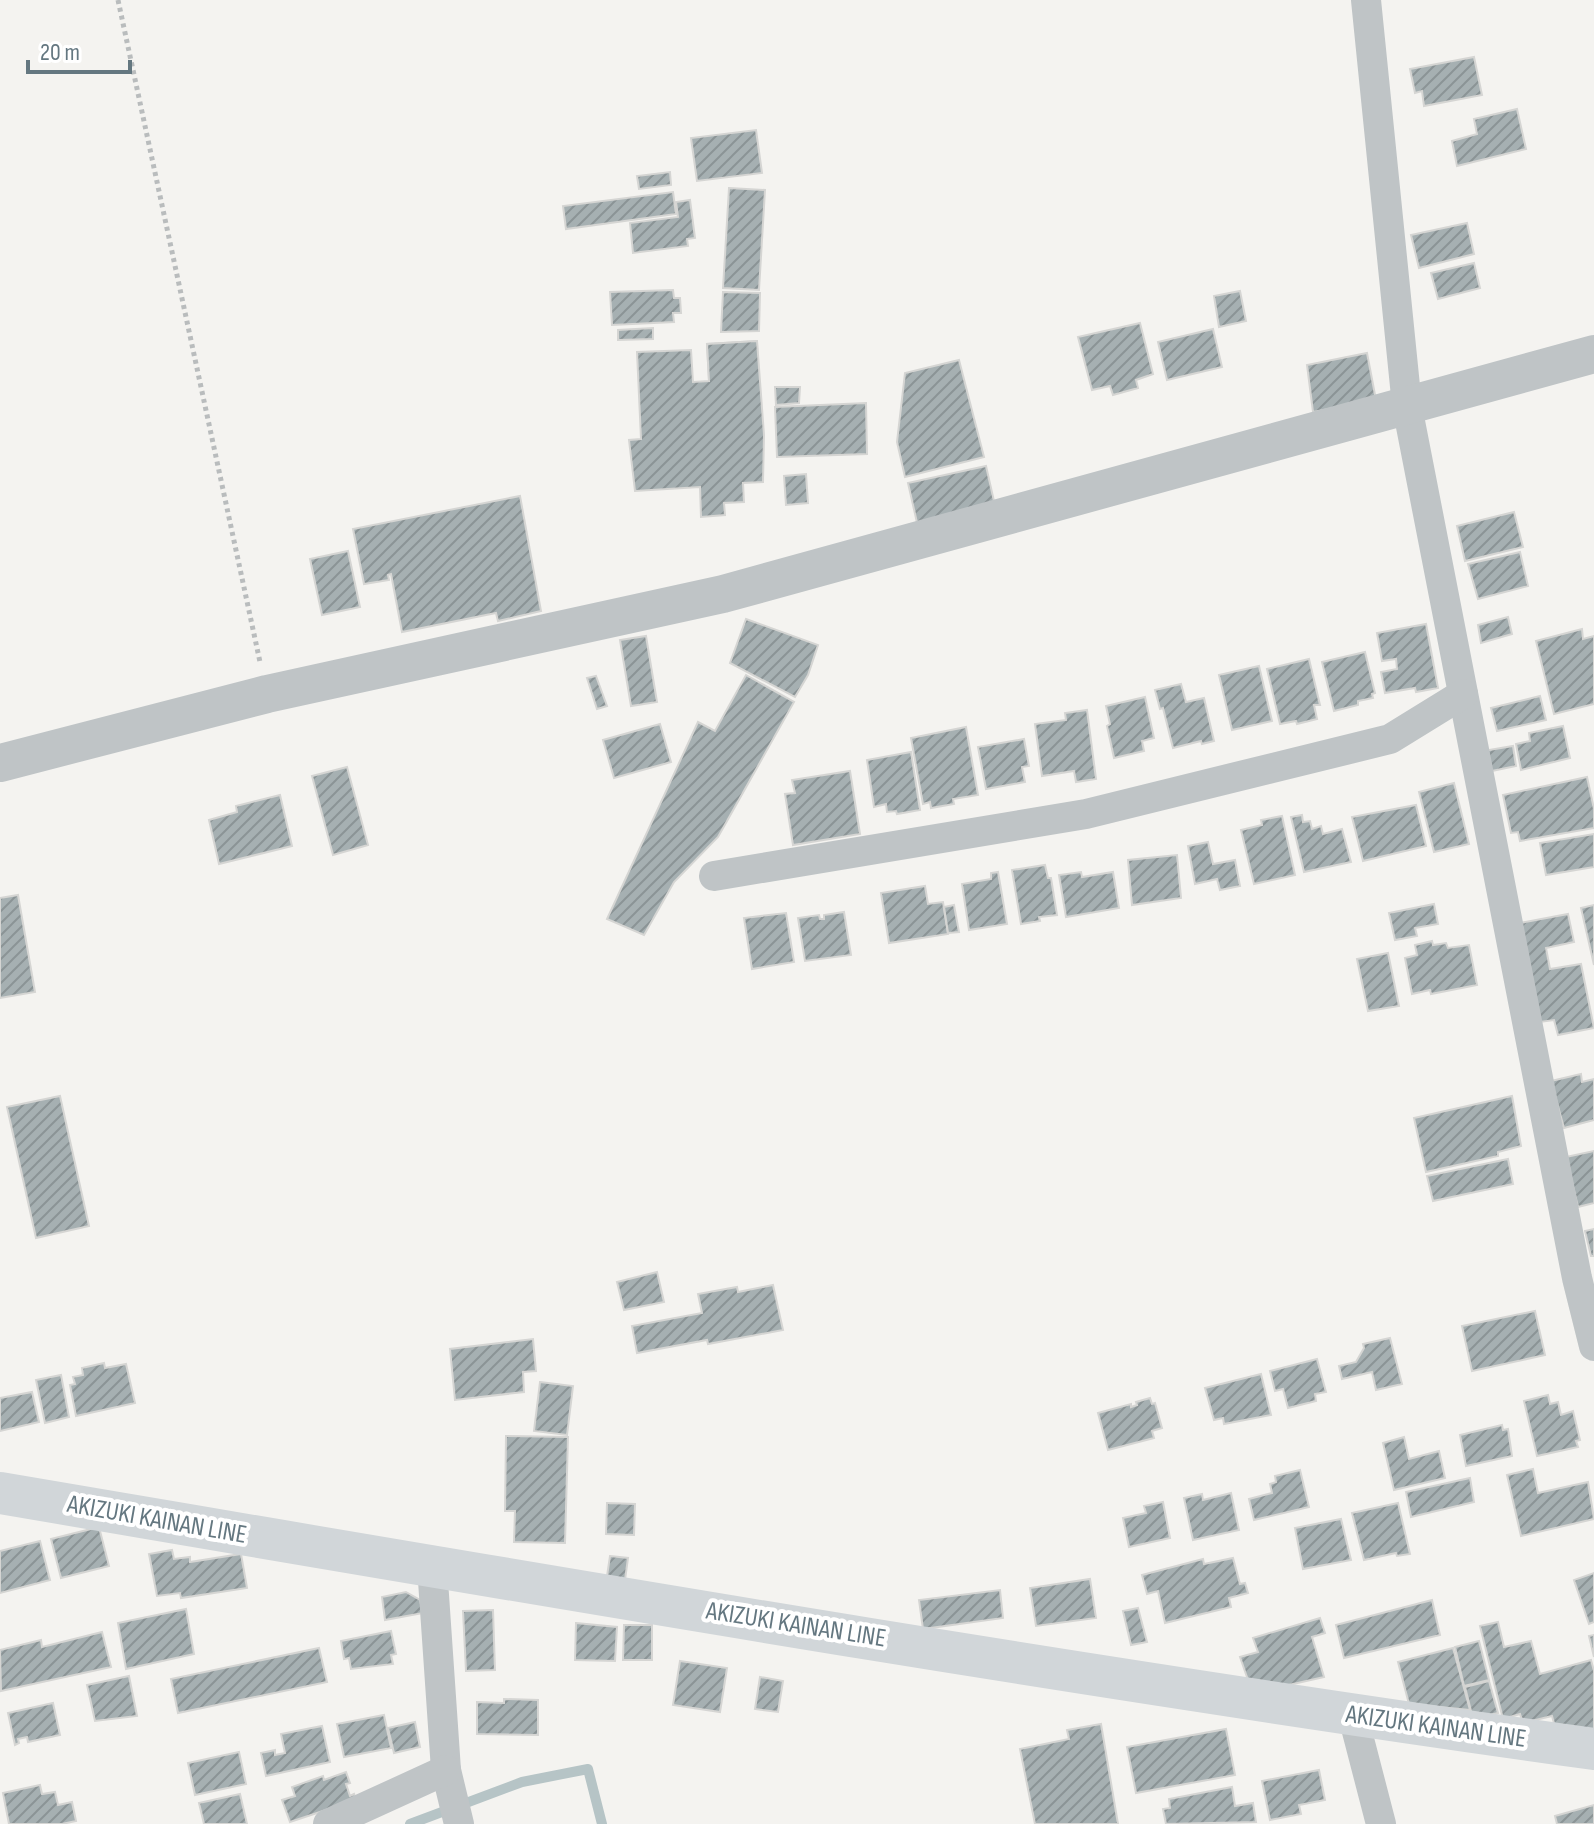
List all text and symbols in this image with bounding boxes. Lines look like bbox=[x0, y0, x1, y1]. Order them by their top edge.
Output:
scale bar bbox=[28, 24, 130, 74]
text: 20 m bbox=[40, 38, 80, 67]
street label: AKIZUKI KAINAN LINE bbox=[64, 1489, 249, 1551]
street label: AKIZUKI KAINAN LINE bbox=[703, 1595, 888, 1655]
street label: AKIZUKI KAINAN LINE bbox=[1343, 1699, 1528, 1755]

